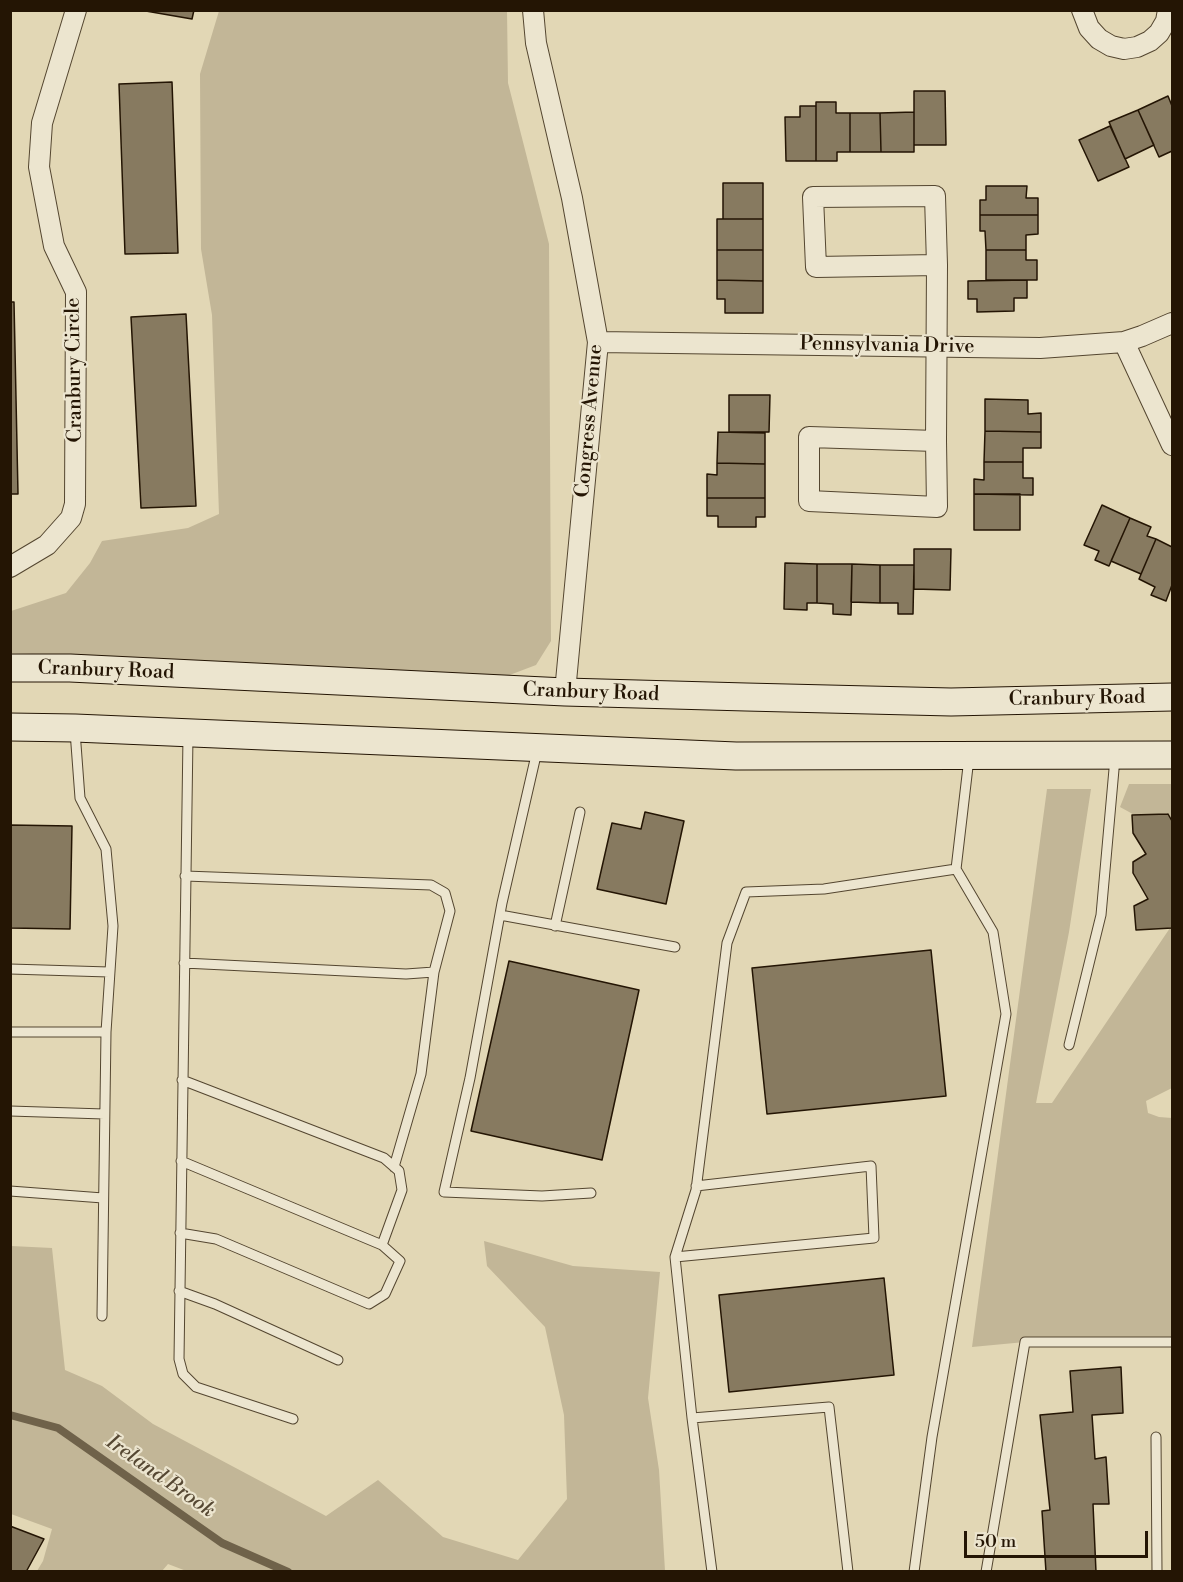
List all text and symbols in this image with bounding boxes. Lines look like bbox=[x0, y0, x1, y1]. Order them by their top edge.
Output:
street label: Cranbury Circle bbox=[62, 297, 88, 443]
street label: Pennsylvania Drive bbox=[799, 332, 975, 360]
street label: Congress Avenue bbox=[571, 343, 609, 499]
street label: Cranbury Road bbox=[37, 657, 175, 685]
street label: Cranbury Road bbox=[522, 679, 660, 707]
street label: Cranbury Road bbox=[1008, 686, 1146, 712]
water label: Ireland Brook bbox=[101, 1430, 219, 1524]
scale bar bbox=[967, 1519, 1152, 1557]
text: 50 m bbox=[975, 1530, 1016, 1553]

